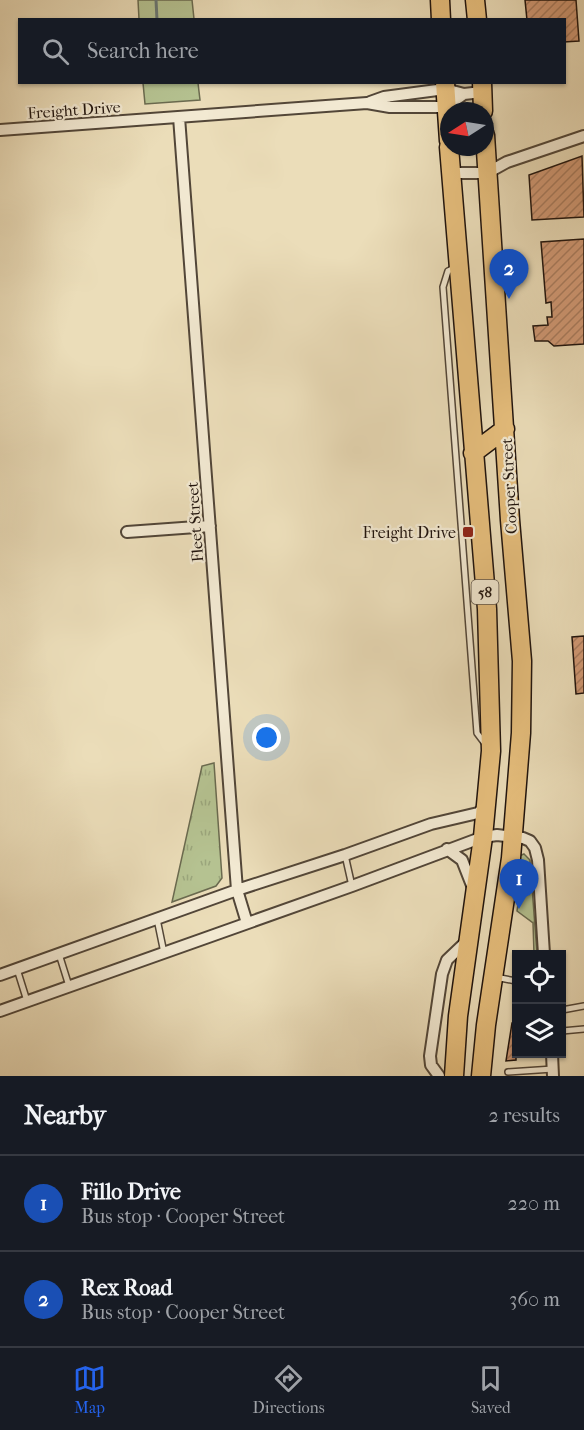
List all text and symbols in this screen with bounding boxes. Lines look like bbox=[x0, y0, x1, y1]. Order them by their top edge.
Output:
search box bbox=[18, 18, 566, 84]
icon: search bbox=[39, 35, 72, 68]
text: Search here bbox=[87, 38, 199, 64]
street label: Freight Drive bbox=[27, 97, 121, 123]
north arrow bbox=[440, 102, 494, 156]
pin: 2 bbox=[490, 250, 528, 299]
street label: Cooper Street bbox=[497, 437, 521, 534]
street label: Fleet Street bbox=[183, 481, 207, 563]
place label: Freight Drive bbox=[363, 523, 456, 542]
marker: Freight Drive bbox=[461, 525, 475, 539]
road number: 58 bbox=[472, 580, 498, 604]
your location bbox=[252, 723, 281, 752]
pin: 1 bbox=[500, 860, 538, 909]
map controls bbox=[512, 950, 566, 1058]
button: locate bbox=[512, 950, 566, 1004]
button: layers bbox=[512, 1004, 566, 1058]
text: Nearby bbox=[24, 1100, 106, 1131]
text: 2 results bbox=[489, 1104, 560, 1127]
text: Fillo Drive bbox=[81, 1179, 181, 1205]
text: 1 bbox=[40, 1192, 47, 1215]
text: 220 m bbox=[507, 1192, 560, 1215]
text: Bus stop · Cooper Street bbox=[81, 1205, 285, 1228]
text: Rex Road bbox=[81, 1275, 173, 1301]
text: 2 bbox=[38, 1288, 49, 1311]
text: 360 m bbox=[509, 1288, 560, 1311]
text: Bus stop · Cooper Street bbox=[81, 1301, 285, 1324]
tab: Map bbox=[73, 1362, 106, 1417]
tab: Directions bbox=[253, 1362, 325, 1417]
tab: Saved bbox=[471, 1362, 511, 1417]

